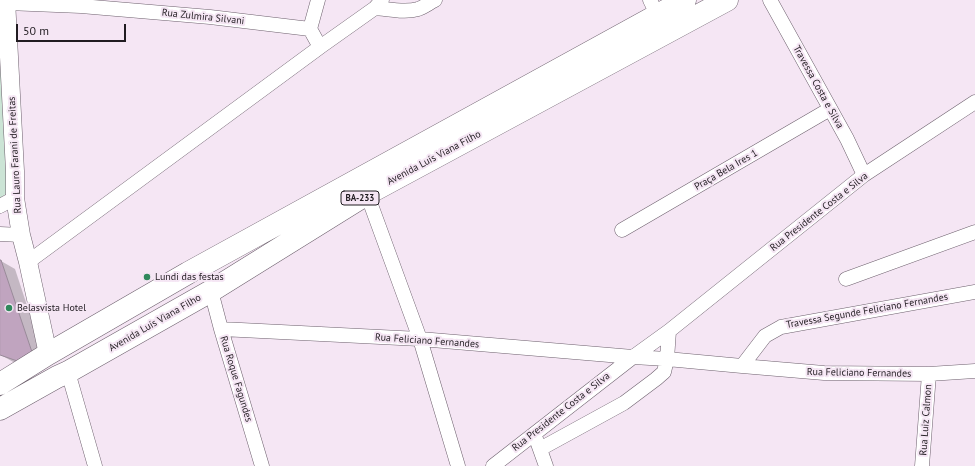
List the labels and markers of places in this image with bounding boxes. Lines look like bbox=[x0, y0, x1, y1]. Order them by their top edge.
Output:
place label: Lundi das festas bbox=[155, 271, 224, 283]
marker: Lundi das festas bbox=[142, 272, 152, 282]
place label: Belasvista Hotel bbox=[17, 302, 86, 314]
marker: Belasvista Hotel bbox=[4, 303, 14, 313]

